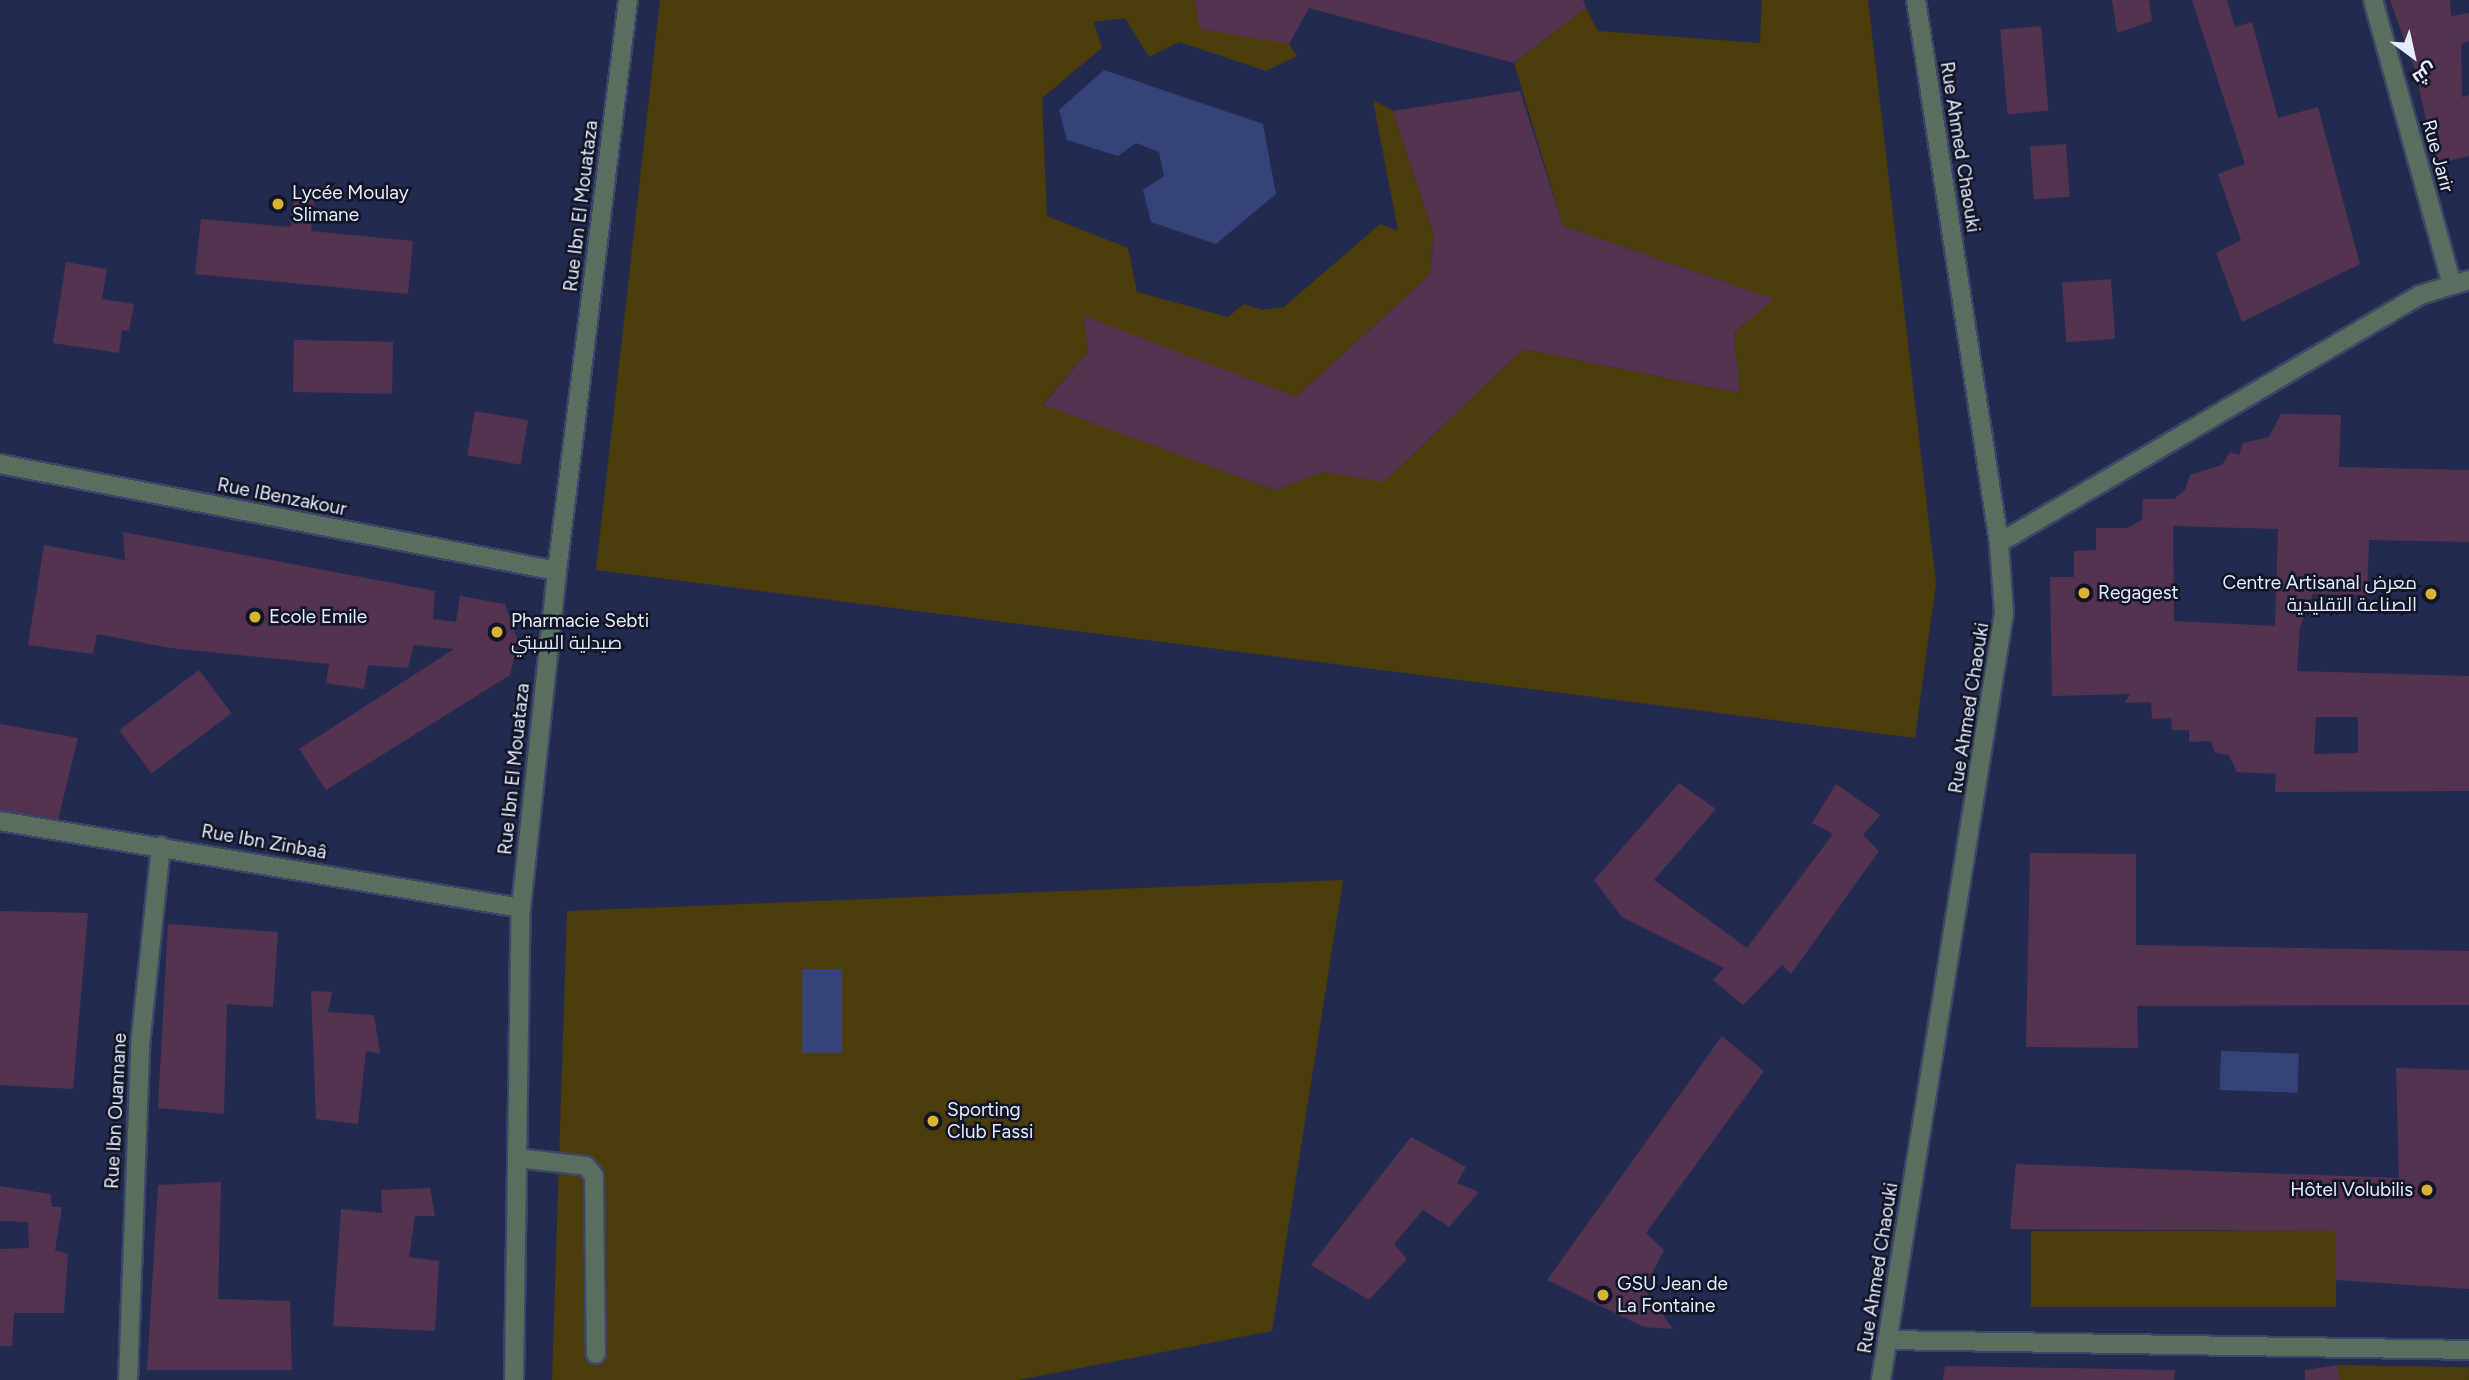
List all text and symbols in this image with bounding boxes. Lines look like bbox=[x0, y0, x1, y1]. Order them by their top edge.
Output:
north arrow bbox=[2378, 21, 2448, 91]
text: ش bbox=[2408, 58, 2441, 90]
street label: Rue Ahmed Chaouki bbox=[1935, 60, 1985, 234]
street label: Rue Jarir bbox=[2417, 117, 2459, 195]
street label: Rue Ibn El Mouataza bbox=[559, 119, 603, 293]
place label: Lycée Moulay Slimane bbox=[292, 182, 409, 226]
marker: Lycée Moulay Slimane bbox=[270, 196, 286, 212]
street label: Rue IBenzakour bbox=[215, 473, 349, 521]
place label: Centre Artisanal معرض الصناعة التقليدية bbox=[2222, 572, 2417, 616]
place label: Regagest bbox=[2098, 582, 2179, 604]
marker: Regagest bbox=[2076, 585, 2092, 601]
marker: Centre Artisanal معرض الصناعة التقليدية bbox=[2423, 586, 2439, 602]
place label: Ecole Emile bbox=[269, 606, 367, 628]
marker: Ecole Emile bbox=[247, 609, 263, 625]
place label: Pharmacie Sebti صيدلية السبتي bbox=[511, 610, 649, 654]
street label: Rue Ahmed Chaouki bbox=[1944, 621, 1994, 795]
marker: Pharmacie Sebti صيدلية السبتي bbox=[489, 624, 505, 640]
street label: Rue Ibn El Mouataza bbox=[494, 682, 534, 856]
street label: Rue Ibn Zinbaâ bbox=[200, 820, 328, 864]
street label: Rue Ibn Ouannane bbox=[101, 1032, 131, 1190]
place label: Sporting Club Fassi bbox=[947, 1099, 1033, 1143]
marker: Sporting Club Fassi bbox=[925, 1113, 941, 1129]
place label: Hôtel Volubilis bbox=[2290, 1179, 2413, 1201]
street label: Rue Ahmed Chaouki bbox=[1853, 1181, 1903, 1355]
marker: Hôtel Volubilis bbox=[2419, 1182, 2435, 1198]
place label: GSU Jean de La Fontaine bbox=[1617, 1273, 1728, 1317]
marker: GSU Jean de La Fontaine bbox=[1595, 1287, 1611, 1303]

